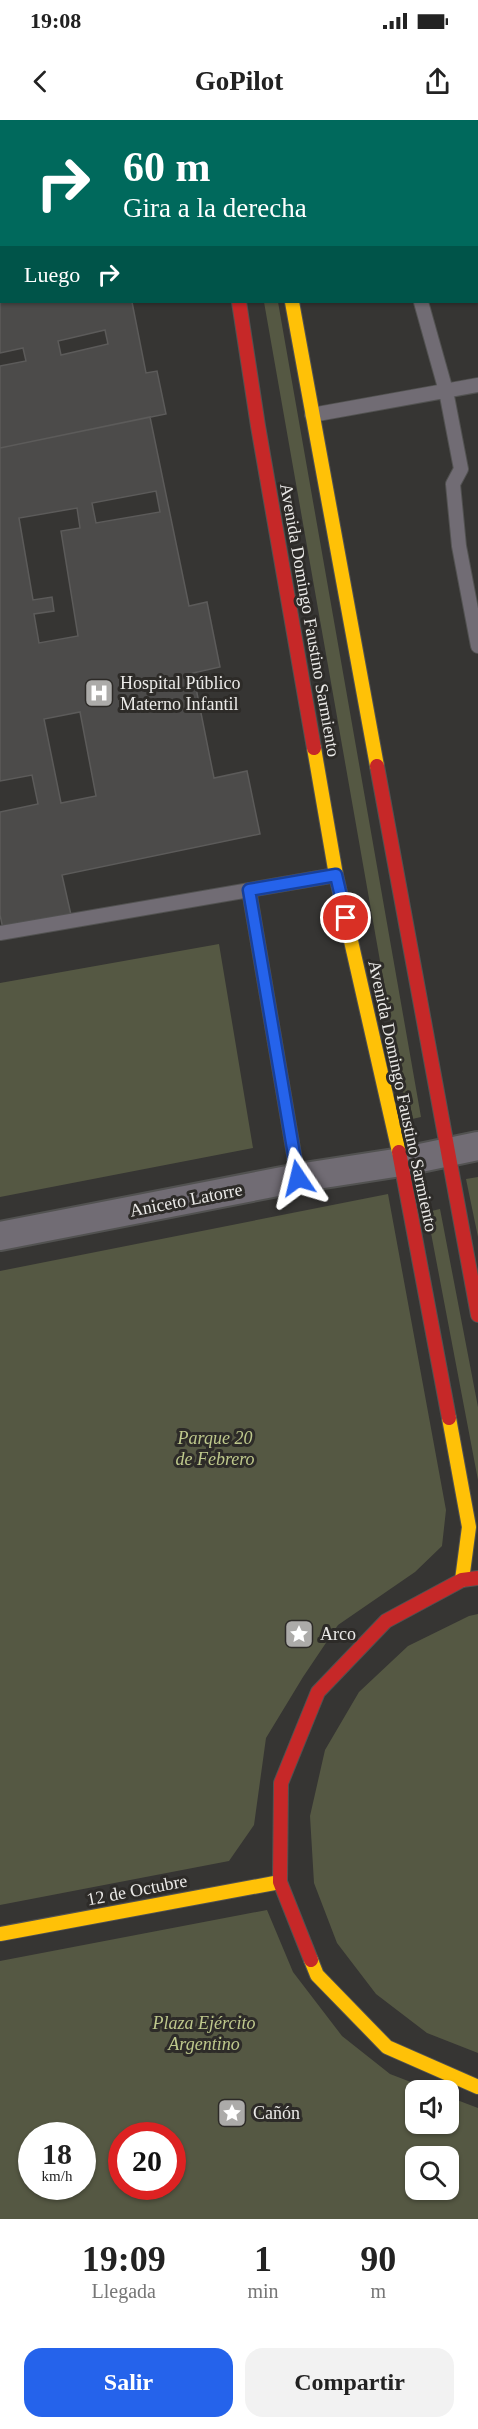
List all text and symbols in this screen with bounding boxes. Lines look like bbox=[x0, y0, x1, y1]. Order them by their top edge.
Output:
text: 19:08 bbox=[30, 8, 81, 33]
icon: back bbox=[24, 65, 57, 98]
icon: share bbox=[421, 65, 454, 98]
text: GoPilot bbox=[195, 66, 283, 96]
icon: right bbox=[24, 144, 102, 222]
text: 60 m bbox=[123, 144, 211, 190]
text: Gira a la derecha bbox=[123, 193, 307, 223]
icon: right bbox=[92, 258, 125, 291]
text: Luego bbox=[24, 262, 80, 287]
street label: Avenida Domingo Faustino Sarmiento bbox=[276, 482, 344, 758]
place label: Hospital Público Materno Infantil bbox=[120, 673, 241, 714]
hospital icon: Hospital Público Materno Infantil bbox=[83, 677, 115, 709]
pin bbox=[320, 892, 371, 943]
icon: arrive bbox=[329, 901, 362, 934]
street label: Avenida Domingo Faustino Sarmiento bbox=[364, 958, 442, 1234]
position arrow bbox=[266, 1146, 330, 1210]
street label: Aniceto Latorre bbox=[128, 1179, 244, 1221]
park label: Parque 20 de Febrero bbox=[175, 1428, 255, 1469]
place icon: Arco bbox=[283, 1618, 315, 1650]
place label: Arco bbox=[320, 1624, 356, 1644]
street label: 12 de Octubre bbox=[85, 1870, 189, 1910]
park label: Plaza Ejército Argentino bbox=[152, 2013, 255, 2054]
map controls bbox=[405, 2080, 459, 2200]
button: sound bbox=[405, 2080, 459, 2134]
place icon: Cañón bbox=[216, 2097, 248, 2129]
place label: Cañón bbox=[253, 2103, 300, 2123]
speed limit sign: 20 bbox=[108, 2122, 186, 2200]
text: 18 bbox=[42, 2137, 72, 2170]
button: search bbox=[405, 2146, 459, 2200]
text: km/h bbox=[42, 2168, 72, 2184]
text: 19:09 bbox=[82, 2239, 166, 2279]
text: 1 bbox=[254, 2239, 272, 2279]
text: 90 bbox=[360, 2239, 396, 2279]
text: Llegada bbox=[92, 2280, 156, 2302]
text: min bbox=[247, 2280, 279, 2302]
text: m bbox=[371, 2280, 386, 2302]
button: Salir bbox=[24, 2348, 233, 2417]
button: Compartir bbox=[245, 2348, 454, 2417]

